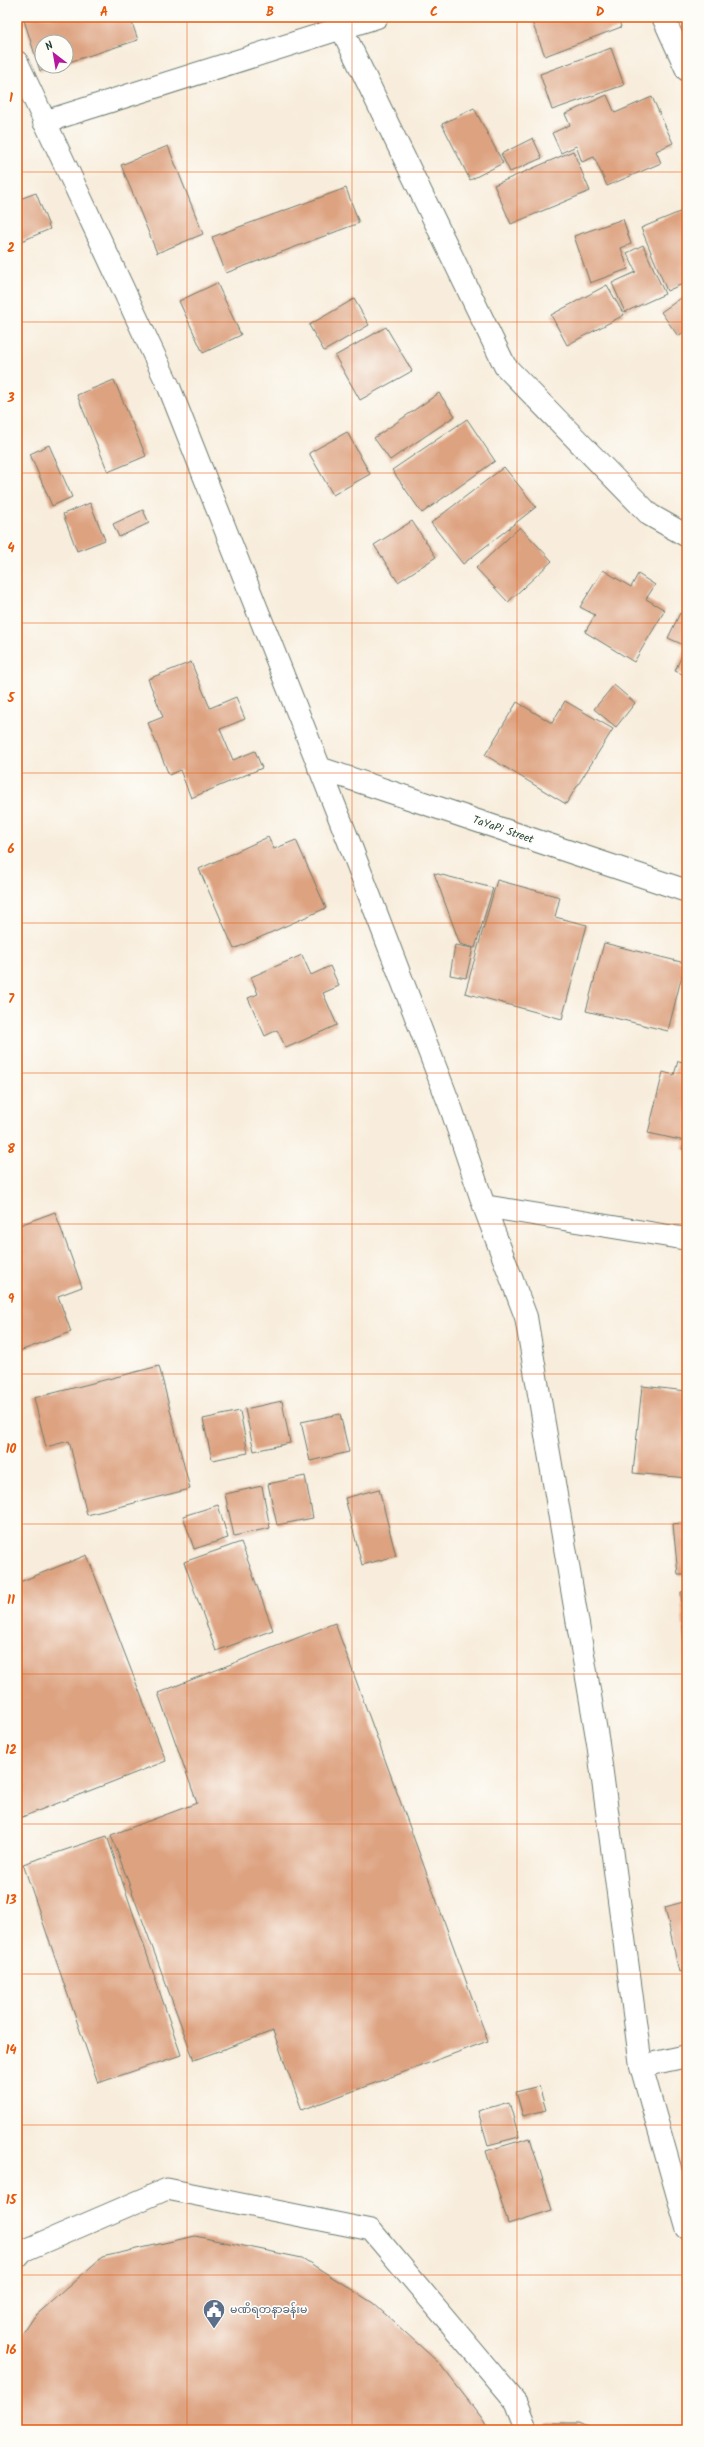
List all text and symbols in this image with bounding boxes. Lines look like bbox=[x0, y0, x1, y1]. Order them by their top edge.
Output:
text: A bbox=[100, 2, 108, 23]
text: B bbox=[266, 2, 274, 23]
text: C bbox=[430, 2, 438, 23]
text: D bbox=[596, 2, 605, 23]
north arrow bbox=[34, 34, 74, 74]
text: N bbox=[42, 37, 57, 56]
text: 1 bbox=[9, 88, 13, 109]
text: 2 bbox=[7, 238, 15, 259]
text: 3 bbox=[6, 388, 15, 409]
text: 4 bbox=[7, 538, 15, 559]
text: 5 bbox=[7, 688, 16, 709]
street label: TaYaPi Street bbox=[470, 811, 537, 849]
text: 6 bbox=[7, 839, 15, 860]
text: 7 bbox=[8, 989, 15, 1010]
text: 8 bbox=[7, 1139, 15, 1160]
text: 9 bbox=[8, 1289, 15, 1310]
text: 10 bbox=[6, 1439, 17, 1460]
text: 11 bbox=[7, 1590, 15, 1611]
text: 12 bbox=[5, 1740, 17, 1761]
text: 13 bbox=[5, 1890, 17, 1911]
text: 14 bbox=[5, 2040, 17, 2061]
text: 15 bbox=[6, 2190, 18, 2211]
public building icon: မဏိရတနာခန်းမ bbox=[201, 2297, 227, 2330]
place label: မဏိရတနာခန်းမ bbox=[230, 2301, 307, 2319]
text: 16 bbox=[6, 2340, 16, 2361]

